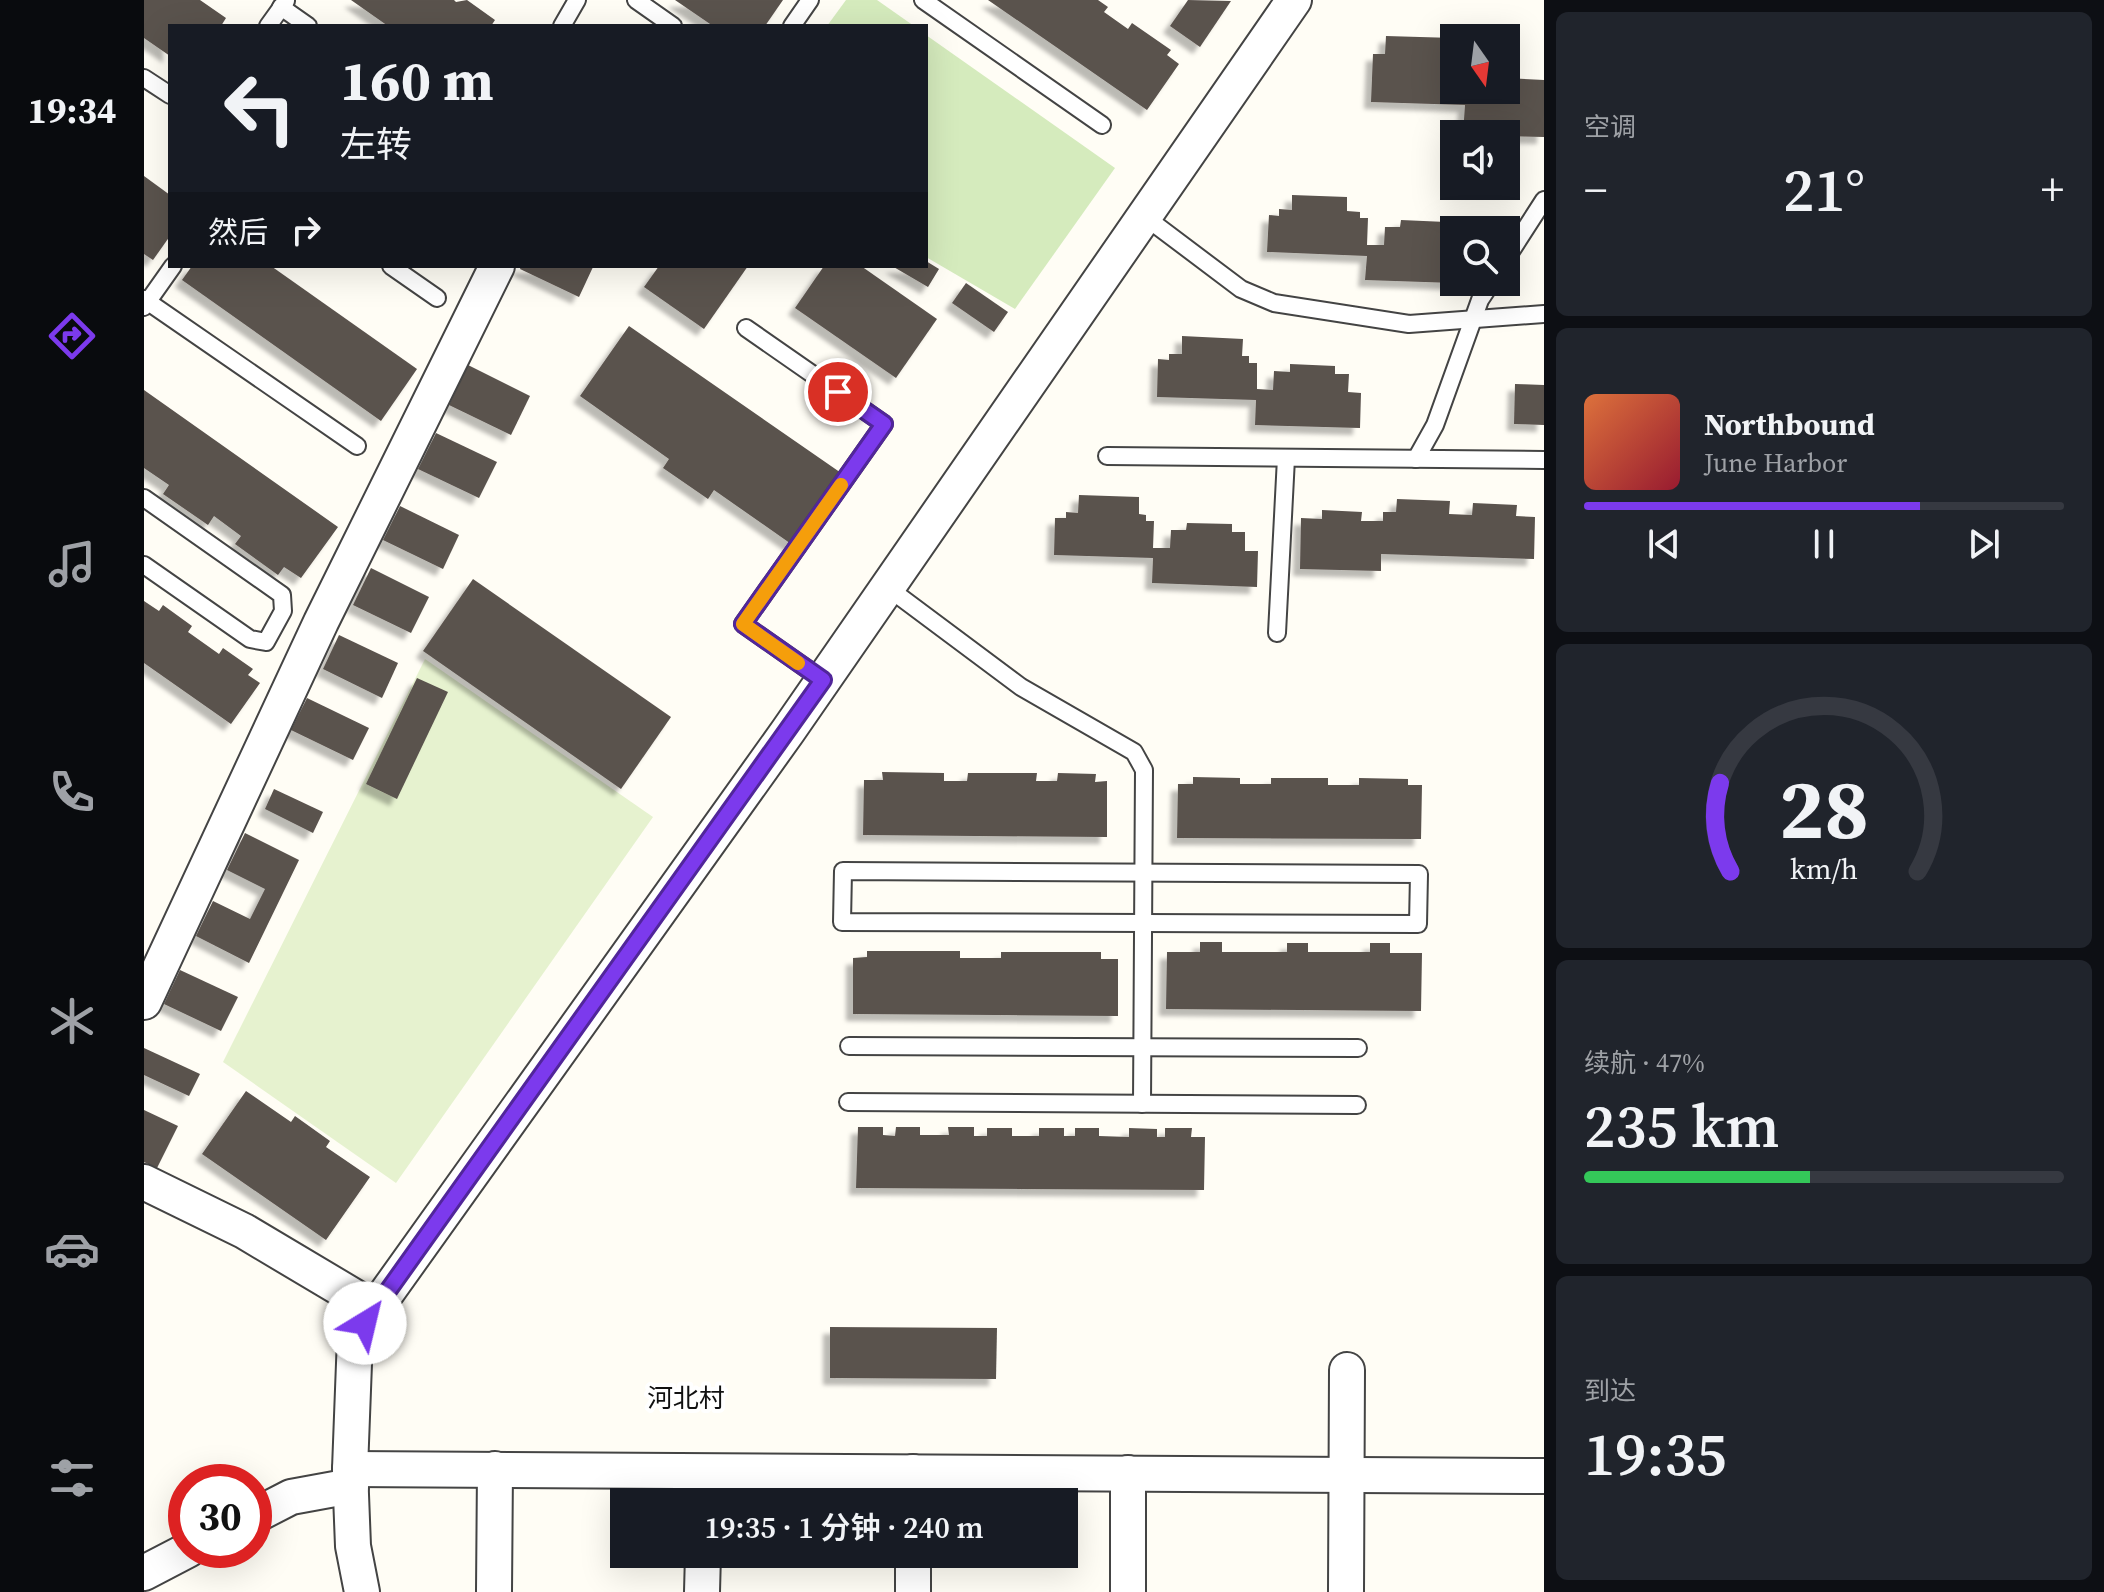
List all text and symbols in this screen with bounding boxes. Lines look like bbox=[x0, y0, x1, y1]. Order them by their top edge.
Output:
north arrow bbox=[1440, 24, 1520, 104]
map controls bbox=[1440, 24, 1520, 296]
text: 160 m bbox=[340, 42, 494, 119]
icon: left bbox=[208, 56, 312, 160]
text: 19:34 bbox=[28, 86, 116, 135]
text: 空调 bbox=[1584, 109, 1636, 145]
text: 左转 bbox=[340, 120, 412, 169]
button: sound bbox=[1440, 120, 1520, 200]
text: 21° bbox=[1783, 149, 1865, 231]
text: − bbox=[1584, 159, 1607, 220]
text: + bbox=[2041, 159, 2064, 220]
icon: right bbox=[284, 208, 328, 252]
text: 然后 bbox=[208, 212, 268, 253]
button: search bbox=[1440, 216, 1520, 296]
icon: directions bbox=[44, 308, 100, 364]
pin bbox=[804, 358, 872, 426]
icon: arrive bbox=[816, 370, 860, 414]
text: Northbound bbox=[1704, 404, 1875, 445]
text: June Harbor bbox=[1704, 445, 1847, 481]
icon: previous bbox=[1642, 522, 1686, 566]
icon: pause bbox=[1802, 522, 1846, 566]
icon: next bbox=[1962, 522, 2006, 566]
icon: music bbox=[44, 536, 100, 592]
text: 28 bbox=[1779, 752, 1869, 866]
icon: phone bbox=[44, 764, 100, 820]
text: km/h bbox=[1790, 849, 1858, 889]
icon: climate bbox=[44, 993, 100, 1049]
text: 续航 · 47% bbox=[1584, 1045, 1705, 1081]
text: 235 km bbox=[1584, 1085, 1780, 1167]
icon: car bbox=[44, 1221, 100, 1277]
position arrow bbox=[323, 1281, 407, 1365]
text: 到达 bbox=[1584, 1373, 1636, 1409]
district label: 河北村 bbox=[647, 1380, 725, 1416]
text: 19:35 bbox=[1584, 1413, 1727, 1495]
icon: filters bbox=[44, 1450, 100, 1506]
speed limit sign: 30 bbox=[168, 1464, 272, 1568]
text: 19:35 · 1 分钟 · 240 m bbox=[704, 1507, 984, 1548]

